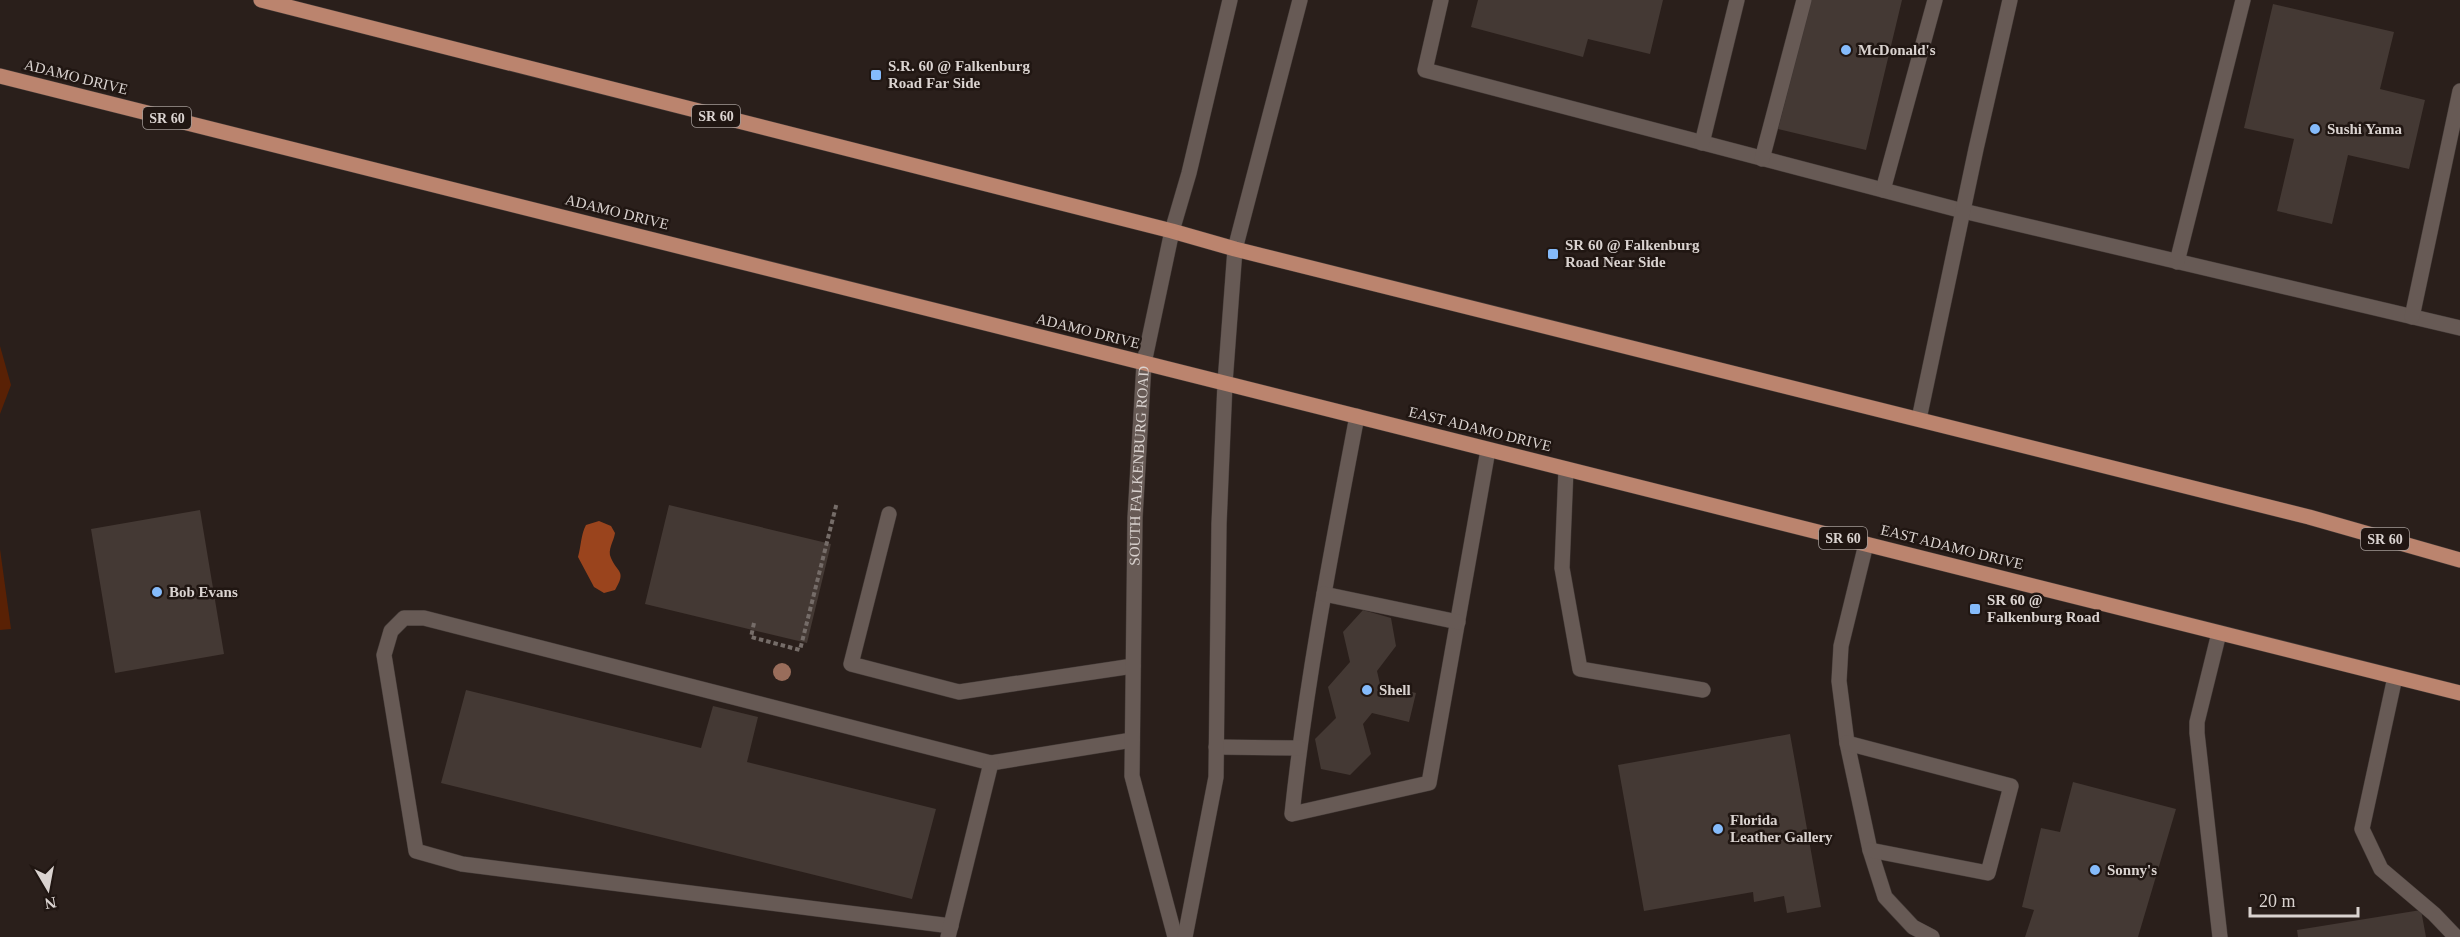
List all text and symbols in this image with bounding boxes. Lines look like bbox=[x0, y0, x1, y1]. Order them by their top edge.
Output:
place label: McDonald's bbox=[1858, 42, 1936, 58]
marker: McDonald's bbox=[1839, 43, 1853, 57]
street label: ADAMO DRIVE bbox=[23, 56, 129, 98]
place label: S.R. 60 @ Falkenburg Road Far Side bbox=[888, 58, 1030, 91]
marker: S.R. 60 @ Falkenburg Road Far Side bbox=[869, 68, 883, 82]
road number: SR 60 bbox=[692, 105, 740, 127]
road number: SR 60 bbox=[143, 107, 191, 129]
place label: Sushi Yama bbox=[2327, 121, 2402, 137]
marker: Sushi Yama bbox=[2308, 122, 2322, 136]
street label: ADAMO DRIVE bbox=[564, 191, 670, 233]
place label: SR 60 @ Falkenburg Road Near Side bbox=[1565, 237, 1700, 270]
marker: SR 60 @ Falkenburg Road Near Side bbox=[1546, 247, 1560, 261]
street label: ADAMO DRIVE bbox=[1035, 310, 1141, 352]
street label: SOUTH FALKENBURG ROAD bbox=[1126, 365, 1152, 566]
street label: EAST ADAMO DRIVE bbox=[1407, 404, 1553, 454]
street label: EAST ADAMO DRIVE bbox=[1879, 522, 2025, 572]
road number: SR 60 bbox=[1819, 527, 1867, 549]
road number: SR 60 bbox=[2361, 528, 2409, 550]
place label: Bob Evans bbox=[169, 584, 238, 600]
marker: Bob Evans bbox=[150, 585, 164, 599]
place label: SR 60 @ Falkenburg Road bbox=[1987, 592, 2101, 625]
marker: SR 60 @ Falkenburg Road bbox=[1968, 602, 1982, 616]
place label: Shell bbox=[1379, 682, 1411, 698]
marker: Shell bbox=[1360, 683, 1374, 697]
place label: Florida Leather Gallery bbox=[1730, 812, 1833, 845]
marker: Florida Leather Gallery bbox=[1711, 822, 1725, 836]
north arrow bbox=[18, 859, 78, 919]
place label: Sonny's bbox=[2107, 862, 2157, 878]
marker: Sonny's bbox=[2088, 863, 2102, 877]
scale bar bbox=[2250, 880, 2358, 918]
text: 20 m bbox=[2259, 891, 2296, 911]
text: N bbox=[43, 894, 58, 913]

